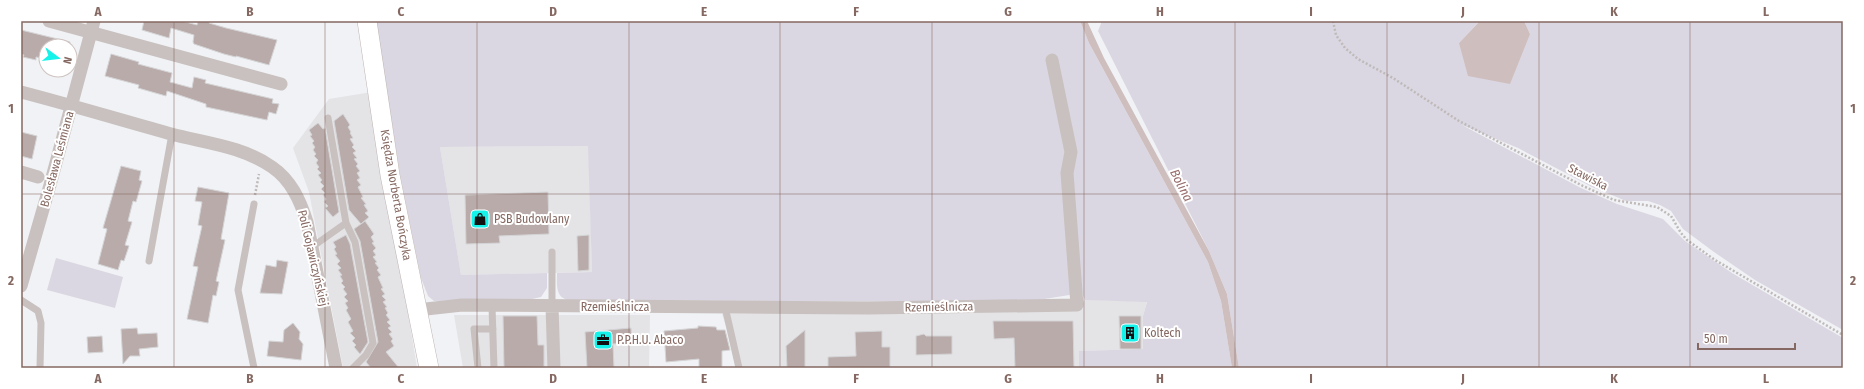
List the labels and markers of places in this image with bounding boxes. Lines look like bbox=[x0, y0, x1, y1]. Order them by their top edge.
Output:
shop icon: PSB Budowlany bbox=[469, 208, 491, 230]
place label: PSB Budowlany bbox=[494, 212, 570, 226]
building icon: Koltech bbox=[1119, 322, 1141, 344]
place label: Koltech bbox=[1144, 326, 1181, 340]
office icon: P.P.H.U. Abaco bbox=[592, 329, 614, 351]
place label: P.P.H.U. Abaco bbox=[617, 333, 683, 347]

